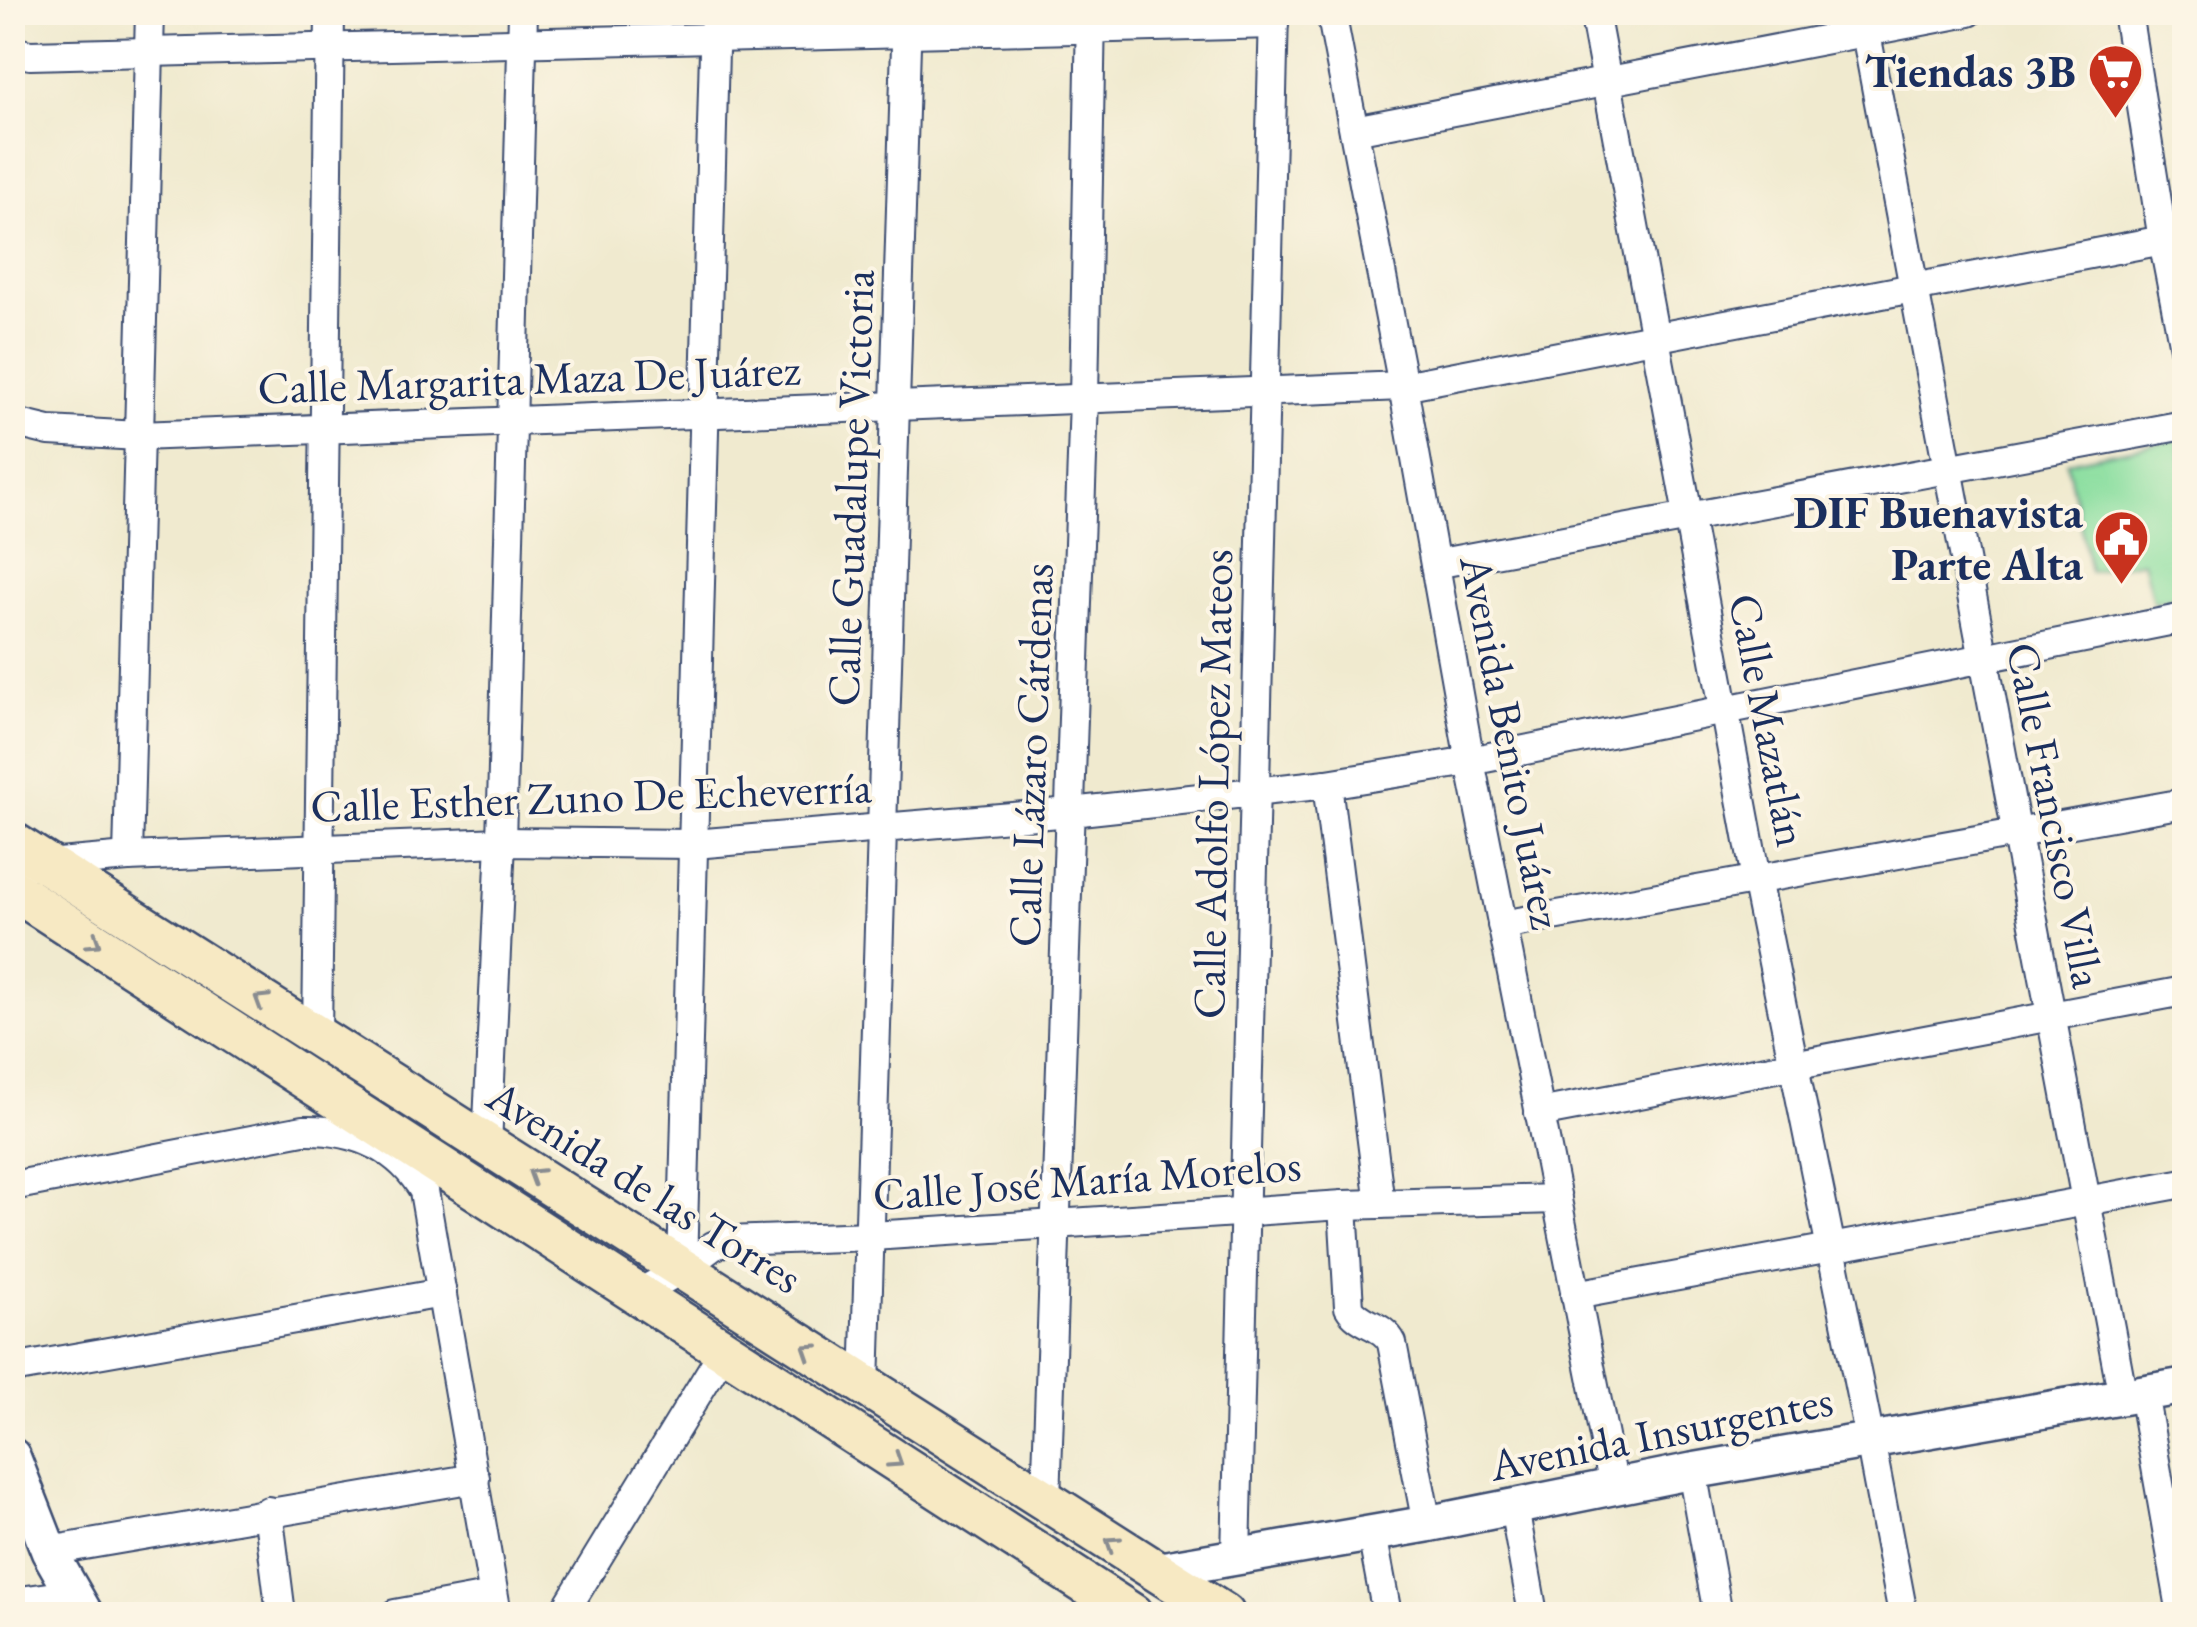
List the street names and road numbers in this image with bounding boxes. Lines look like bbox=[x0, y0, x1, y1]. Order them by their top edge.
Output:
street label: Calle Guadalupe Victoria bbox=[813, 269, 887, 707]
street label: Calle Margarita Maza De Juárez bbox=[257, 340, 801, 416]
street label: Calle Adolfo López Mateos bbox=[1179, 549, 1245, 1019]
street label: Avenida Benito Juárez bbox=[1447, 549, 1577, 934]
street label: Calle Lázaro Cárdenas bbox=[994, 562, 1066, 948]
street label: Calle Mazatlán bbox=[1716, 589, 1822, 851]
street label: Calle Francisco Villa bbox=[1994, 638, 2118, 993]
street label: Calle Esther Zuno De Echeverría bbox=[309, 757, 873, 835]
street label: Avenida de las Torres bbox=[476, 1065, 813, 1306]
street label: Calle José María Morelos bbox=[871, 1135, 1303, 1223]
street label: Avenida Insurgentes bbox=[1484, 1370, 1837, 1494]

